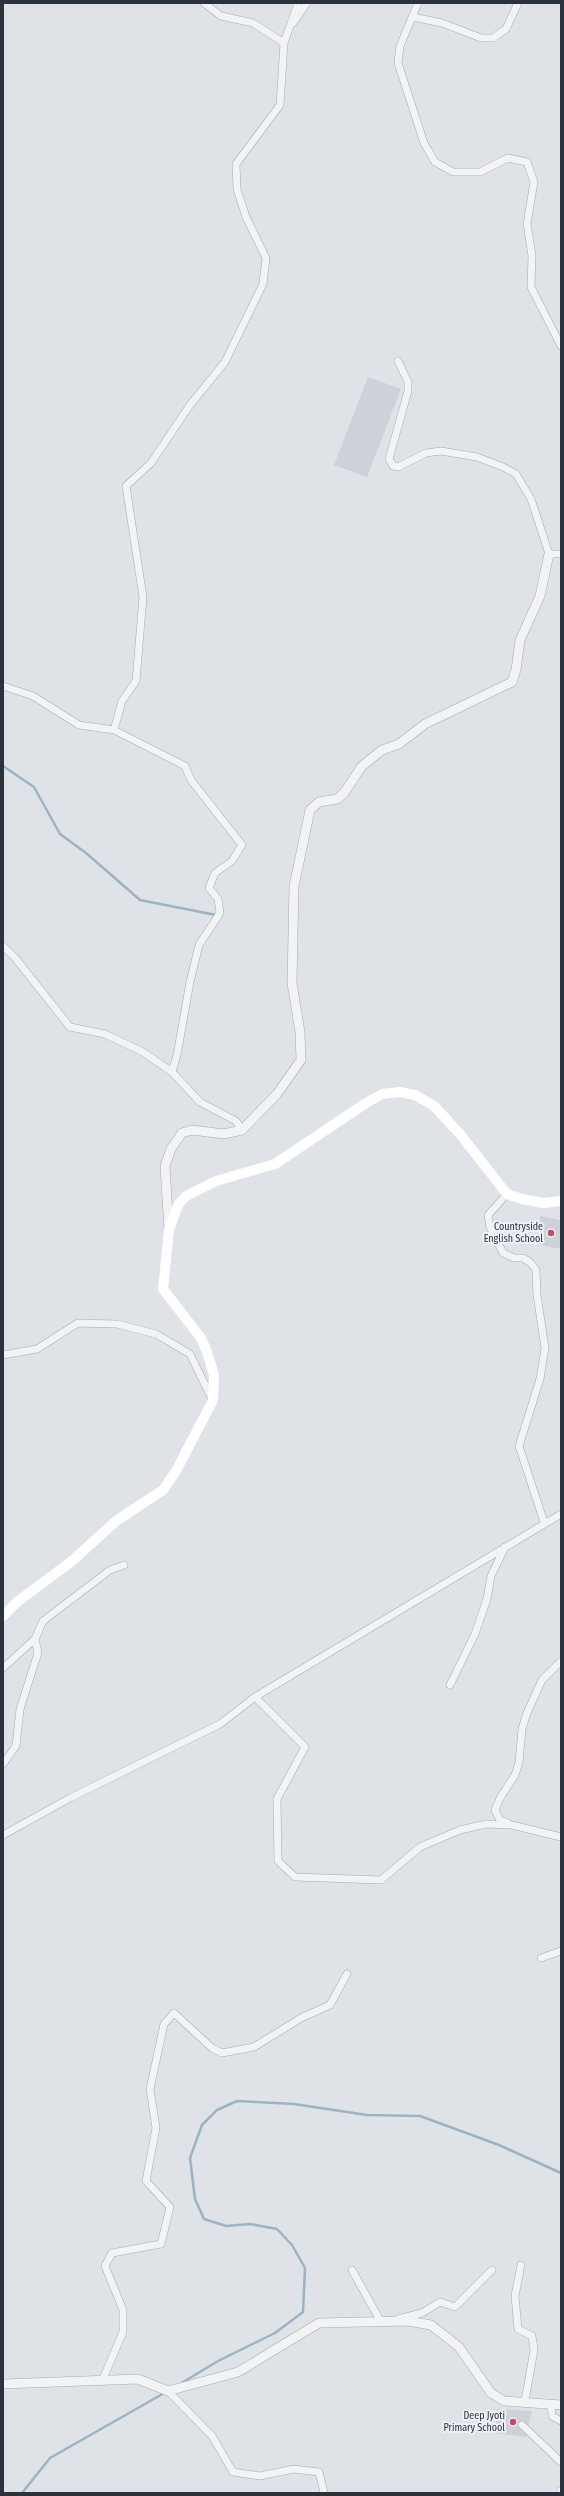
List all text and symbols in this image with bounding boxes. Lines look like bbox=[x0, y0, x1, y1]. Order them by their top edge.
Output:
place label: Countryside English School bbox=[484, 1221, 543, 1244]
marker: Countryside English School bbox=[546, 1228, 556, 1238]
place label: Deep Jyoti Primary School bbox=[443, 2410, 505, 2434]
marker: Deep Jyoti Primary School bbox=[508, 2417, 518, 2427]

